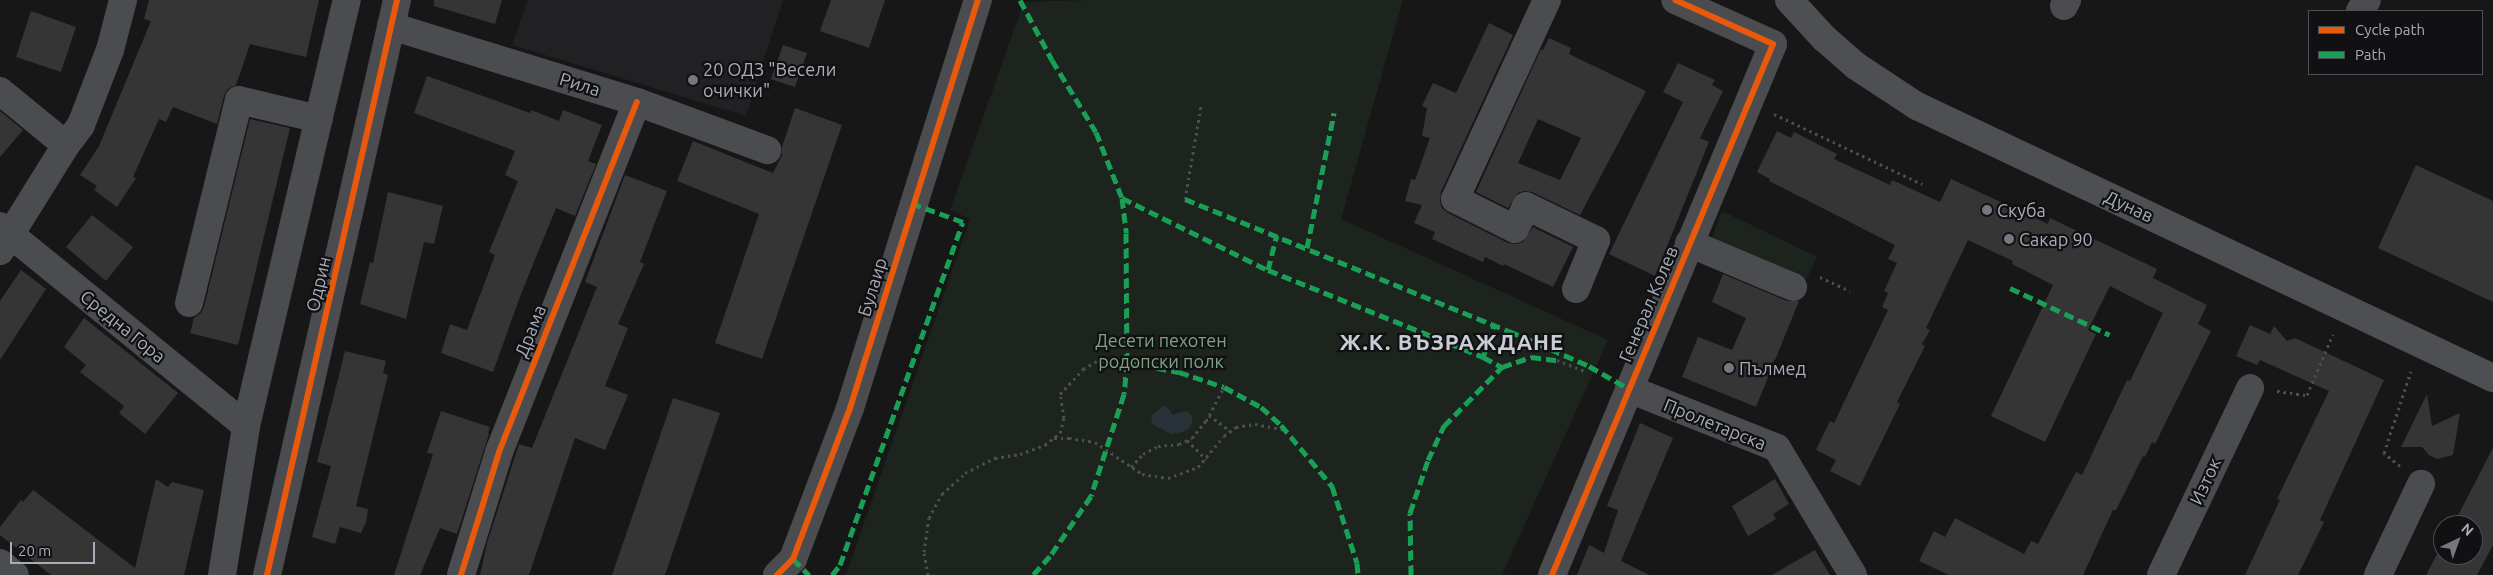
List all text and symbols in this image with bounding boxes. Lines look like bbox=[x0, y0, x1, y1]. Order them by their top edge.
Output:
legend bbox=[2308, 10, 2483, 75]
text: Cycle path bbox=[2355, 21, 2425, 38]
text: Path bbox=[2355, 46, 2386, 63]
place label: 20 ОДЗ "Весели очички" bbox=[703, 59, 836, 102]
street label: Рила bbox=[557, 68, 603, 100]
marker: 20 ОДЗ "Весели очички" bbox=[687, 74, 699, 86]
street label: Дунав bbox=[2101, 185, 2157, 227]
place label: Скуба bbox=[1997, 199, 2046, 221]
marker: Скуба bbox=[1981, 204, 1993, 216]
place label: Сакар 90 bbox=[2019, 228, 2093, 250]
marker: Сакар 90 bbox=[2003, 233, 2015, 245]
street label: Генерал Колев bbox=[1614, 243, 1682, 365]
street label: Одрин bbox=[301, 254, 335, 314]
street label: Булаир bbox=[853, 255, 891, 319]
street label: Средна Гора bbox=[76, 285, 170, 367]
street label: Драма bbox=[510, 302, 550, 360]
district label: Ж.К. ВЪЗРАЖДАНЕ bbox=[1338, 329, 1566, 355]
park label: Десети пехотен родопски полк bbox=[1095, 330, 1227, 372]
place label: Пълмед bbox=[1739, 357, 1806, 379]
marker: Пълмед bbox=[1723, 362, 1735, 374]
street label: Пролетарска bbox=[1661, 394, 1769, 454]
street label: Изток bbox=[2185, 454, 2225, 508]
north arrow bbox=[2433, 515, 2483, 565]
text: N bbox=[2458, 520, 2477, 539]
scale bar bbox=[12, 532, 98, 564]
text: 20 m bbox=[18, 542, 51, 559]

